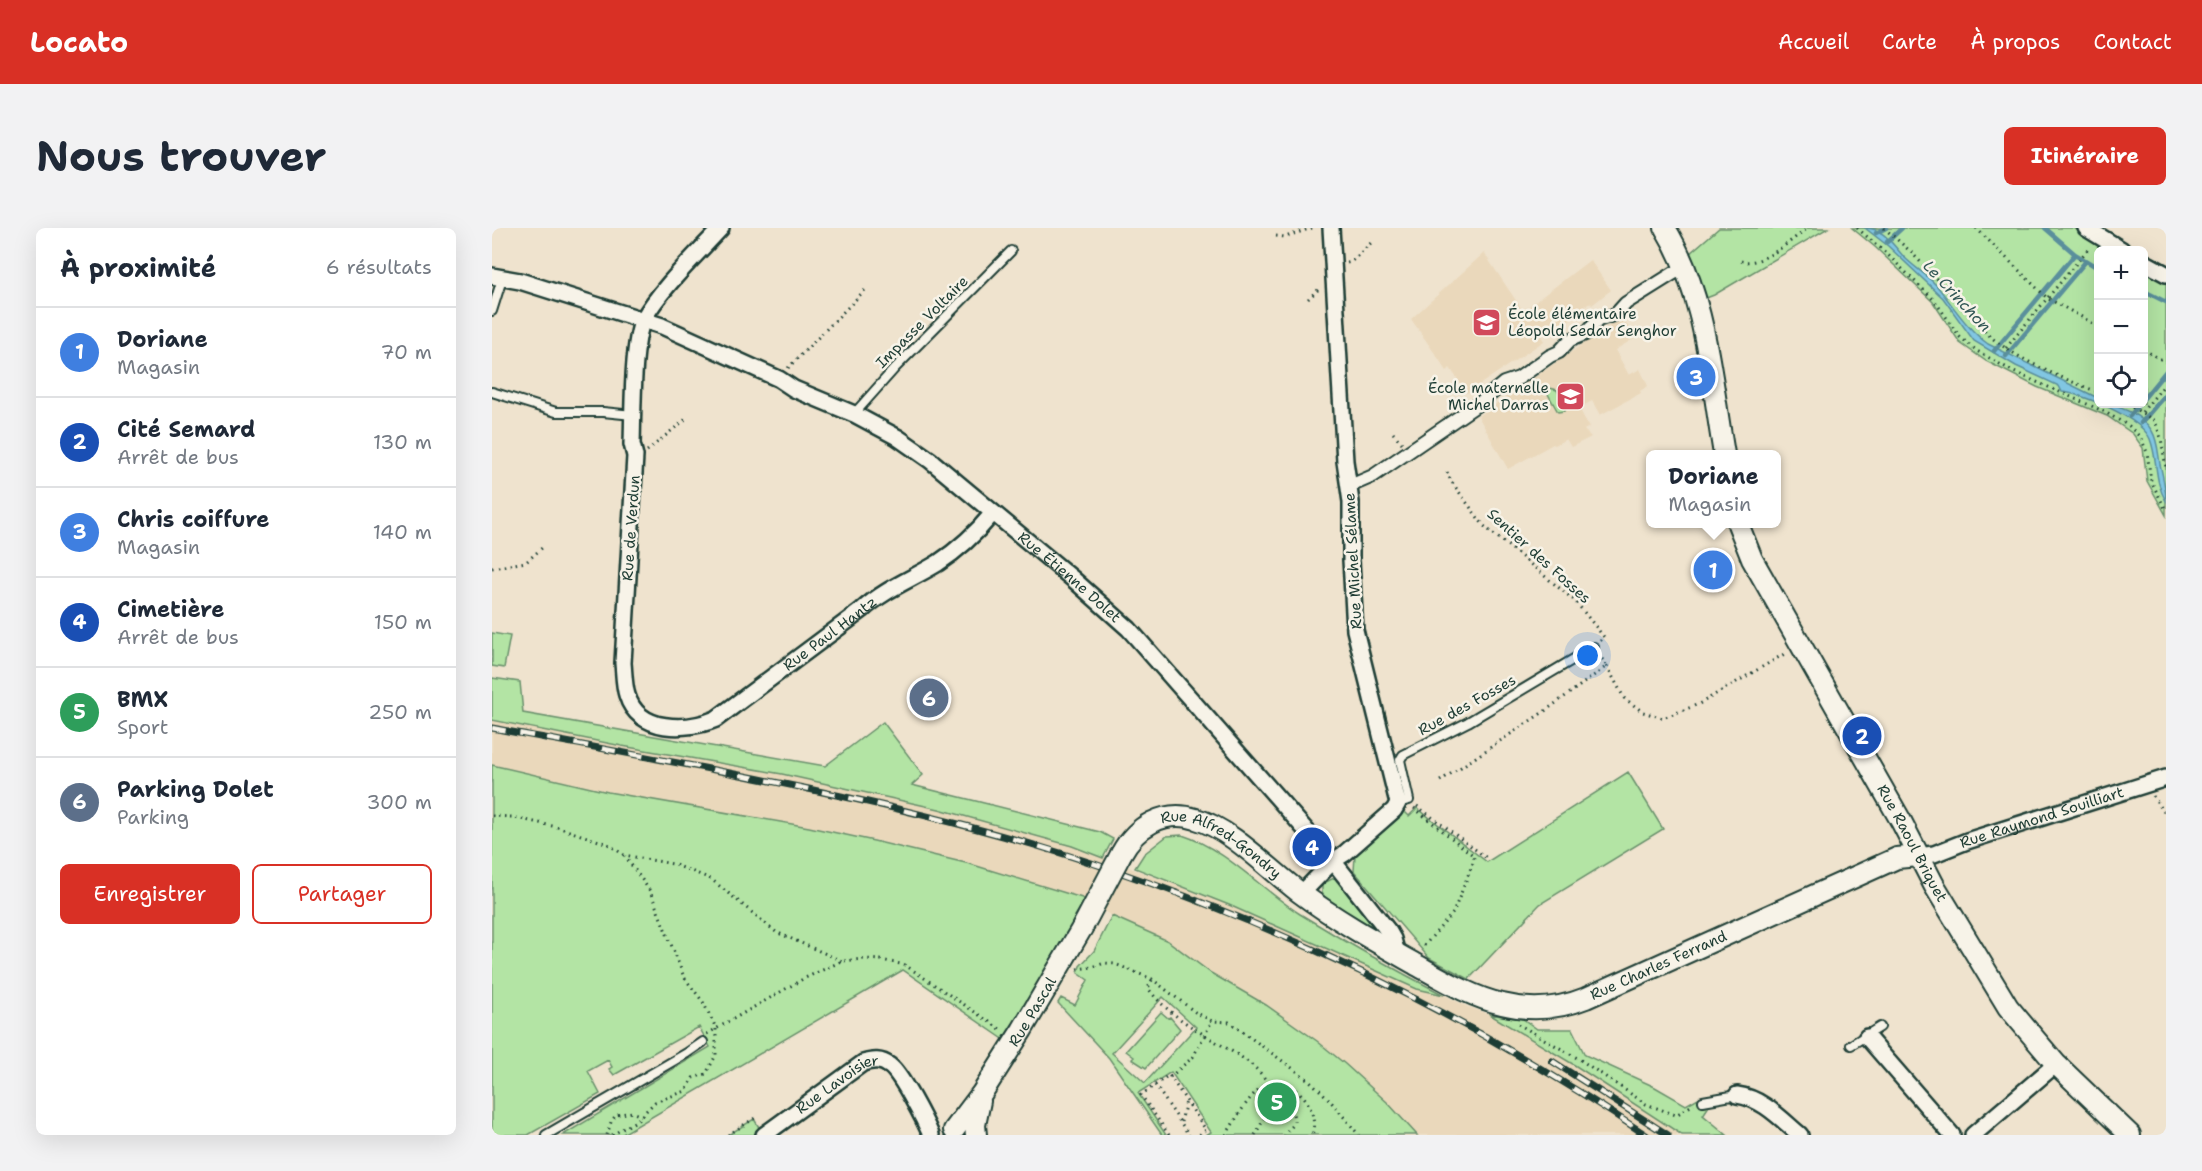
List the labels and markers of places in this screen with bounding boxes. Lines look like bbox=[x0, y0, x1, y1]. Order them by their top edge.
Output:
place label: École élémentaire Léopold Sedar Senghor bbox=[1508, 303, 1677, 341]
school or university icon: École élémentaire Léopold Sedar Senghor bbox=[1471, 307, 1503, 339]
pin: 3 bbox=[1676, 354, 1716, 400]
place label: École maternelle Michel Darras bbox=[1428, 377, 1549, 415]
school or university icon: École maternelle Michel Darras bbox=[1554, 381, 1586, 413]
pin: 1 bbox=[1694, 548, 1732, 592]
pin: 6 bbox=[910, 676, 948, 720]
pin: 2 bbox=[1842, 714, 1882, 758]
pin: 4 bbox=[1292, 824, 1332, 870]
pin: 5 bbox=[1258, 1080, 1296, 1124]

